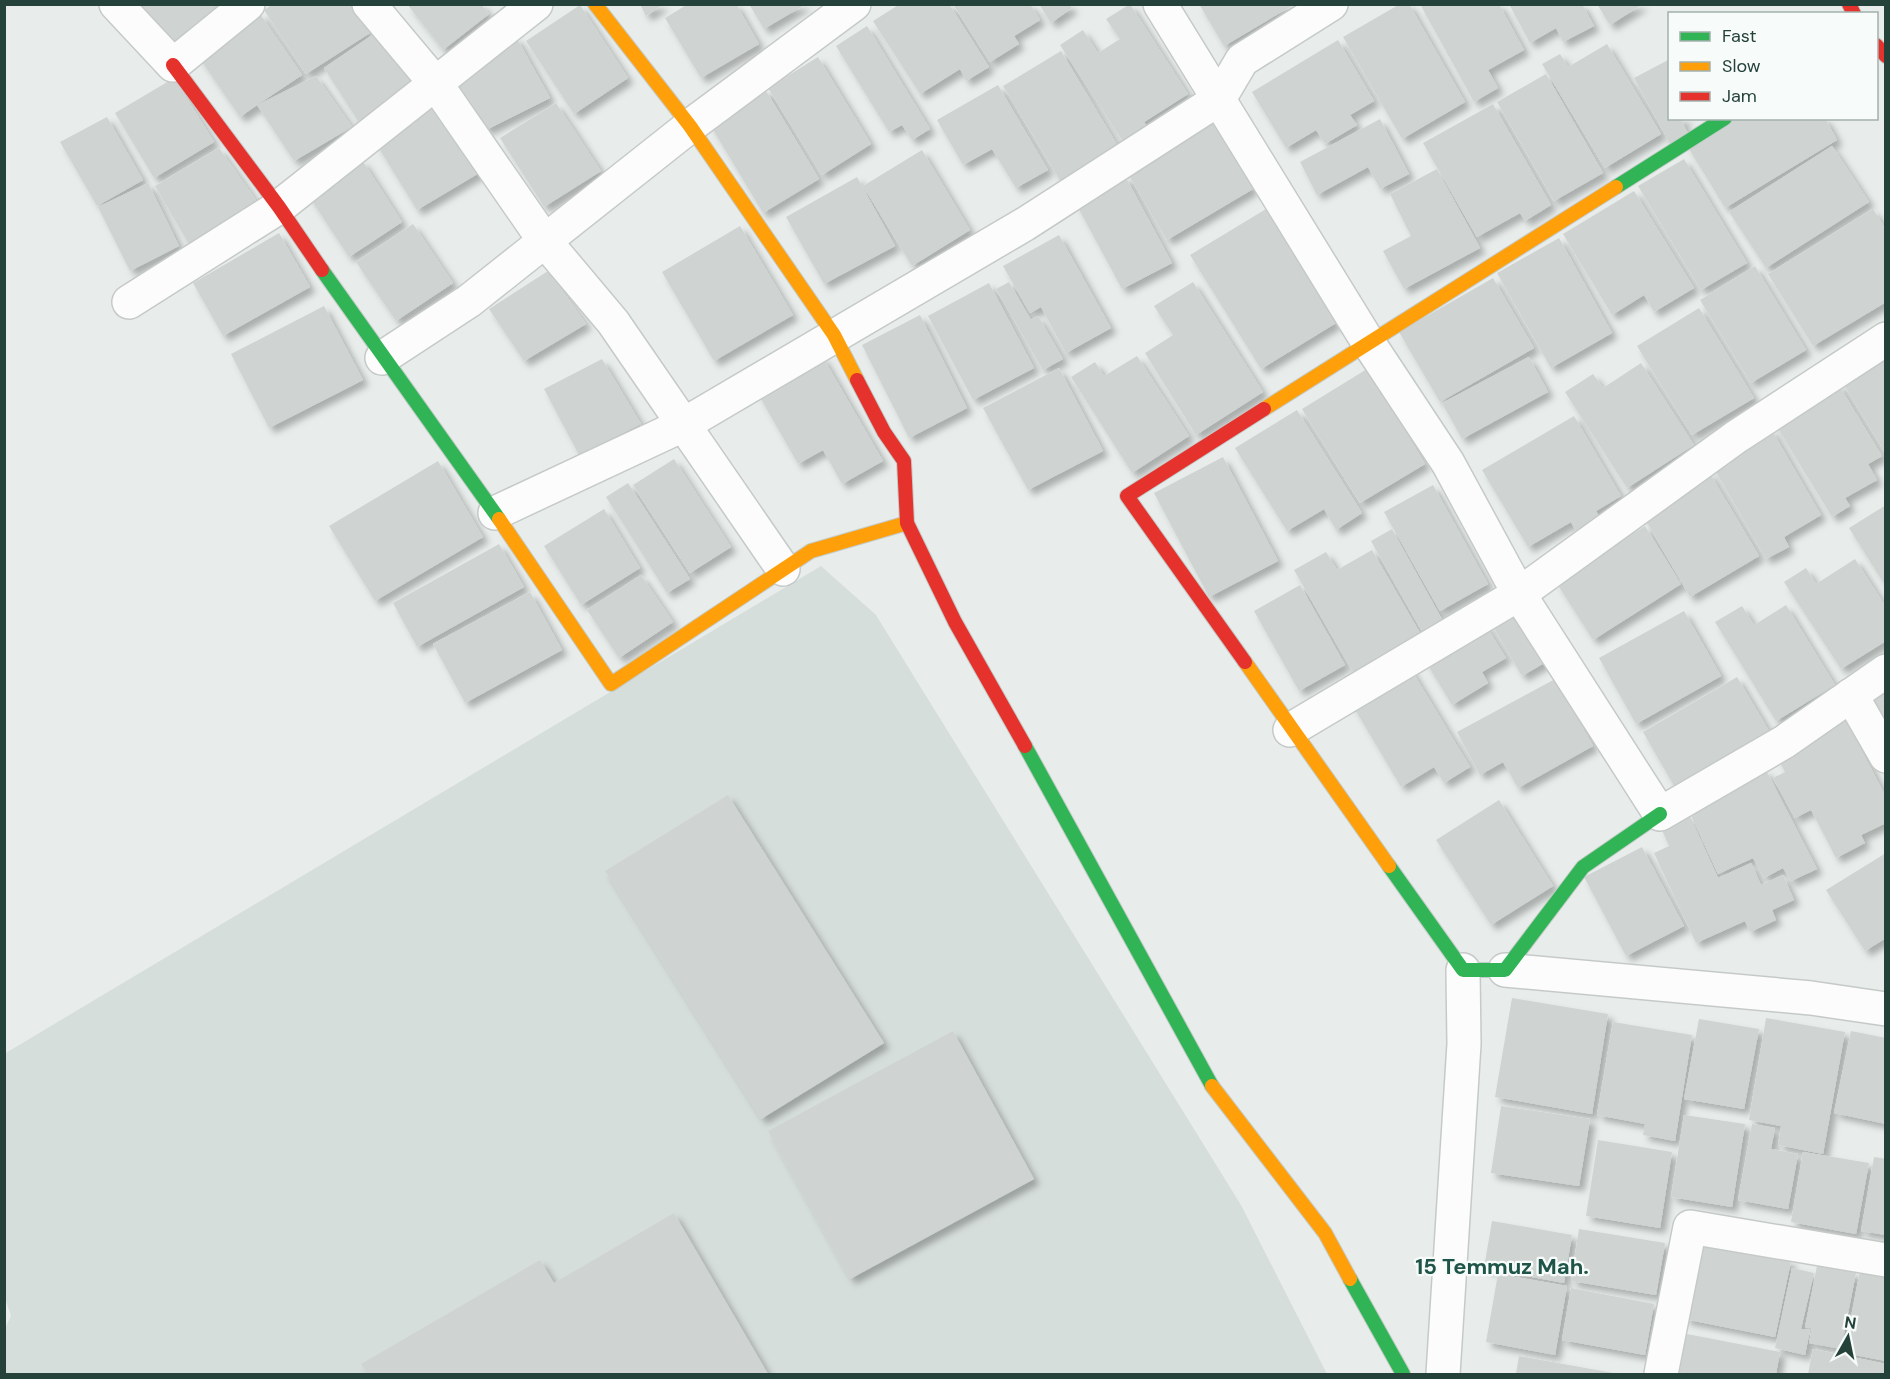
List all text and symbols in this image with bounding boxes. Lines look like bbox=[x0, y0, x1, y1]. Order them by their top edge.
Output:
legend bbox=[1668, 12, 1878, 120]
text: Fast bbox=[1722, 24, 1757, 48]
text: Slow bbox=[1722, 54, 1761, 78]
text: Jam bbox=[1722, 84, 1757, 108]
district label: 15 Temmuz Mah. bbox=[1415, 1252, 1589, 1281]
north arrow bbox=[1818, 1307, 1878, 1367]
text: N bbox=[1843, 1311, 1858, 1334]

